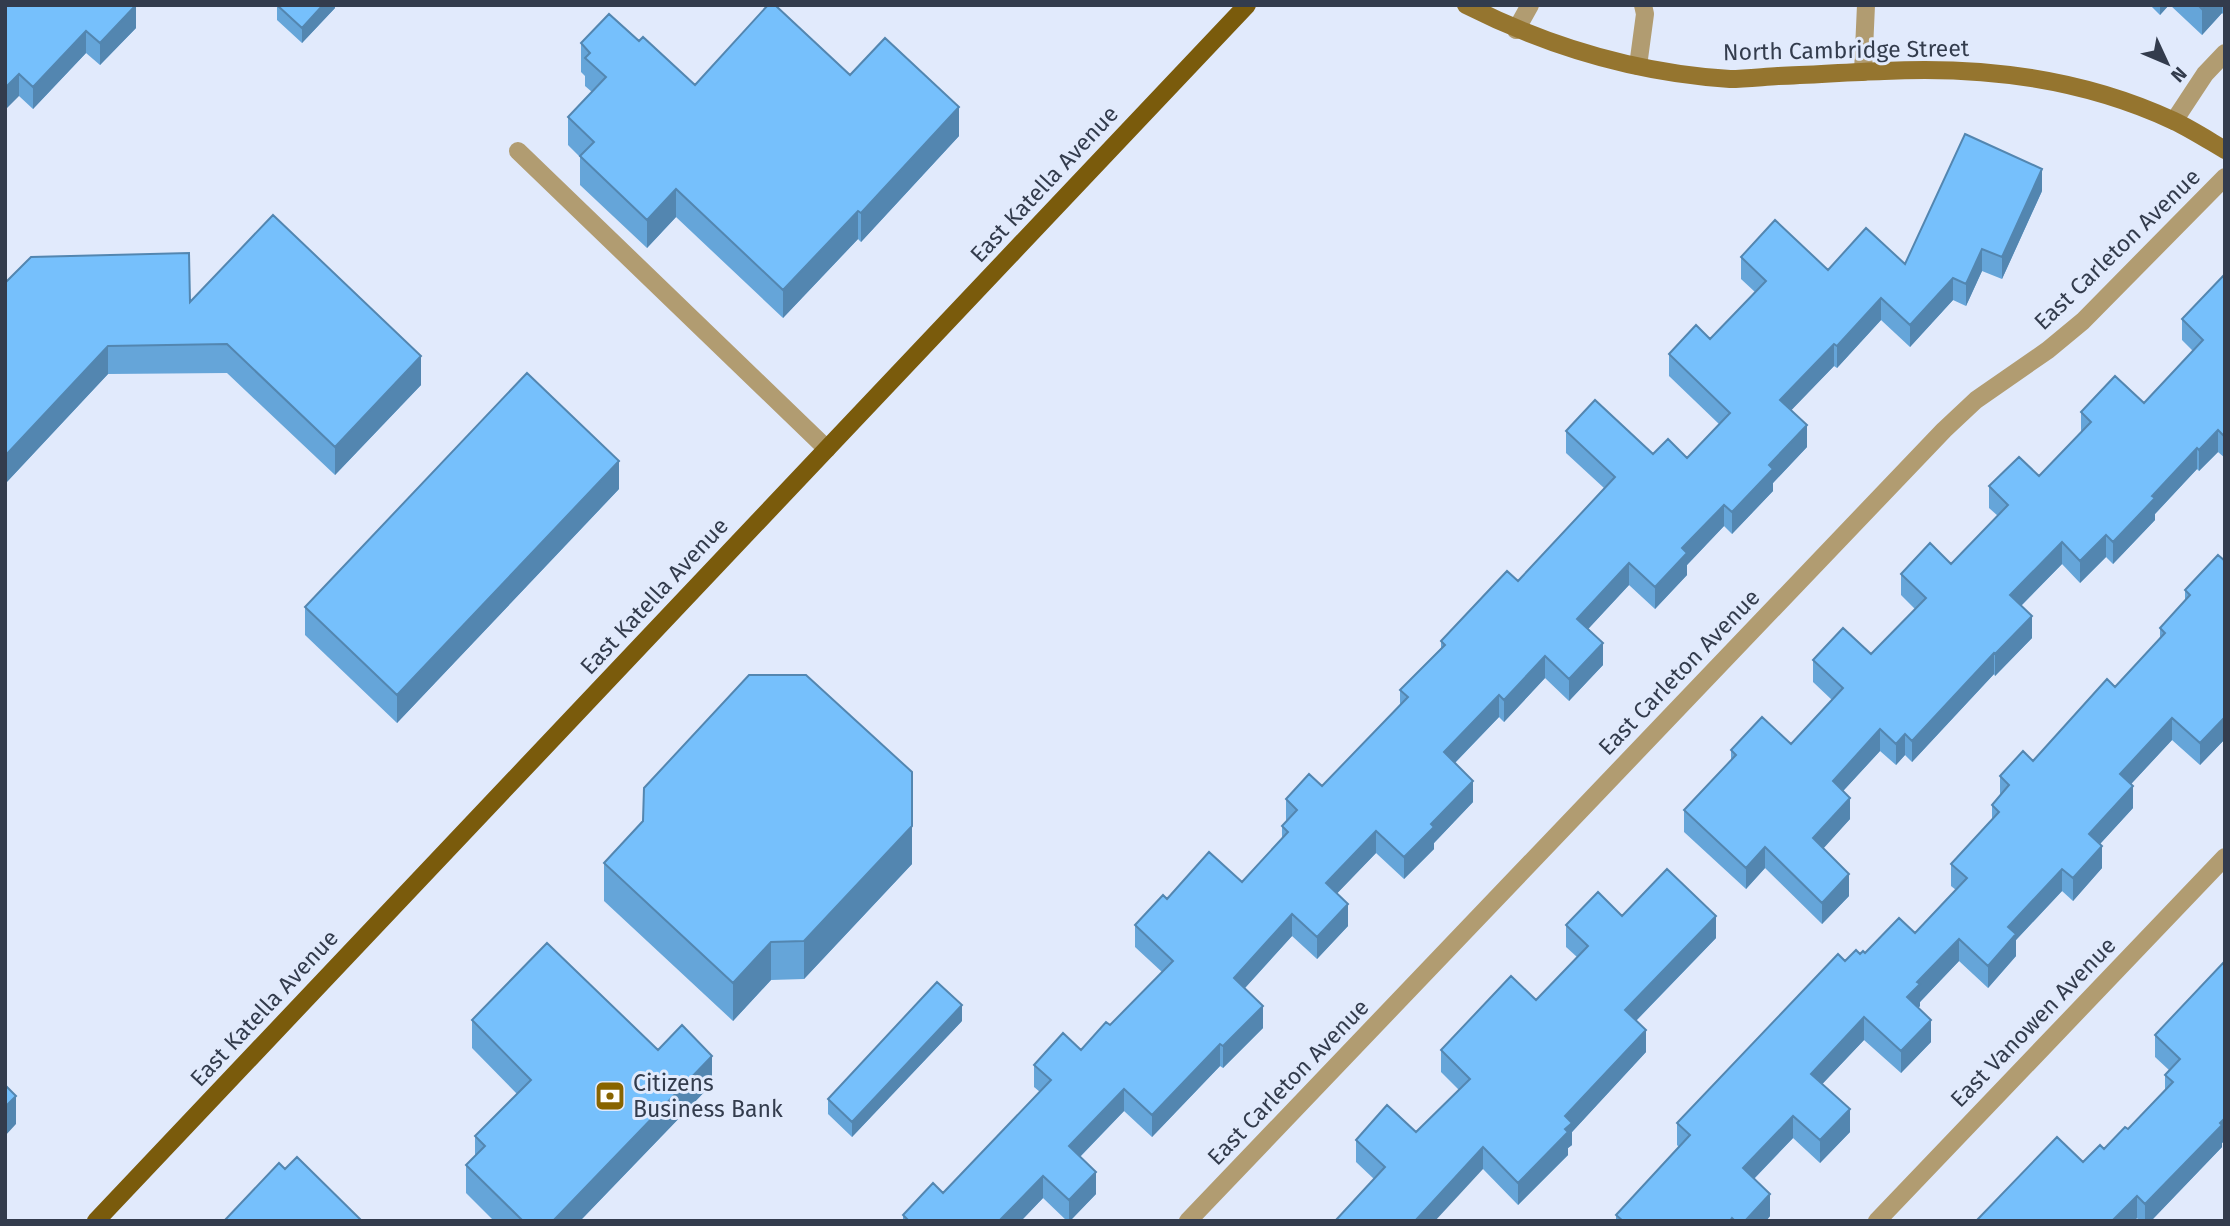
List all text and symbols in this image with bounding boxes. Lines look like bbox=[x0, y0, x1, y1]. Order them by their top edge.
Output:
north arrow bbox=[2132, 28, 2202, 98]
street label: North Cambridge Street bbox=[1723, 34, 1970, 66]
text: N bbox=[2166, 62, 2192, 87]
street label: East Katella Avenue bbox=[964, 100, 1124, 268]
street label: East Carleton Avenue bbox=[2028, 163, 2206, 335]
street label: East Katella Avenue bbox=[574, 512, 734, 680]
street label: East Carleton Avenue bbox=[1593, 583, 1765, 761]
street label: East Katella Avenue bbox=[184, 924, 344, 1092]
street label: East Vanowen Avenue bbox=[1945, 931, 2121, 1113]
street label: East Carleton Avenue bbox=[1202, 993, 1374, 1171]
place label: Citizens Business Bank bbox=[633, 1069, 783, 1123]
bank icon: Citizens Business Bank bbox=[593, 1079, 627, 1113]

